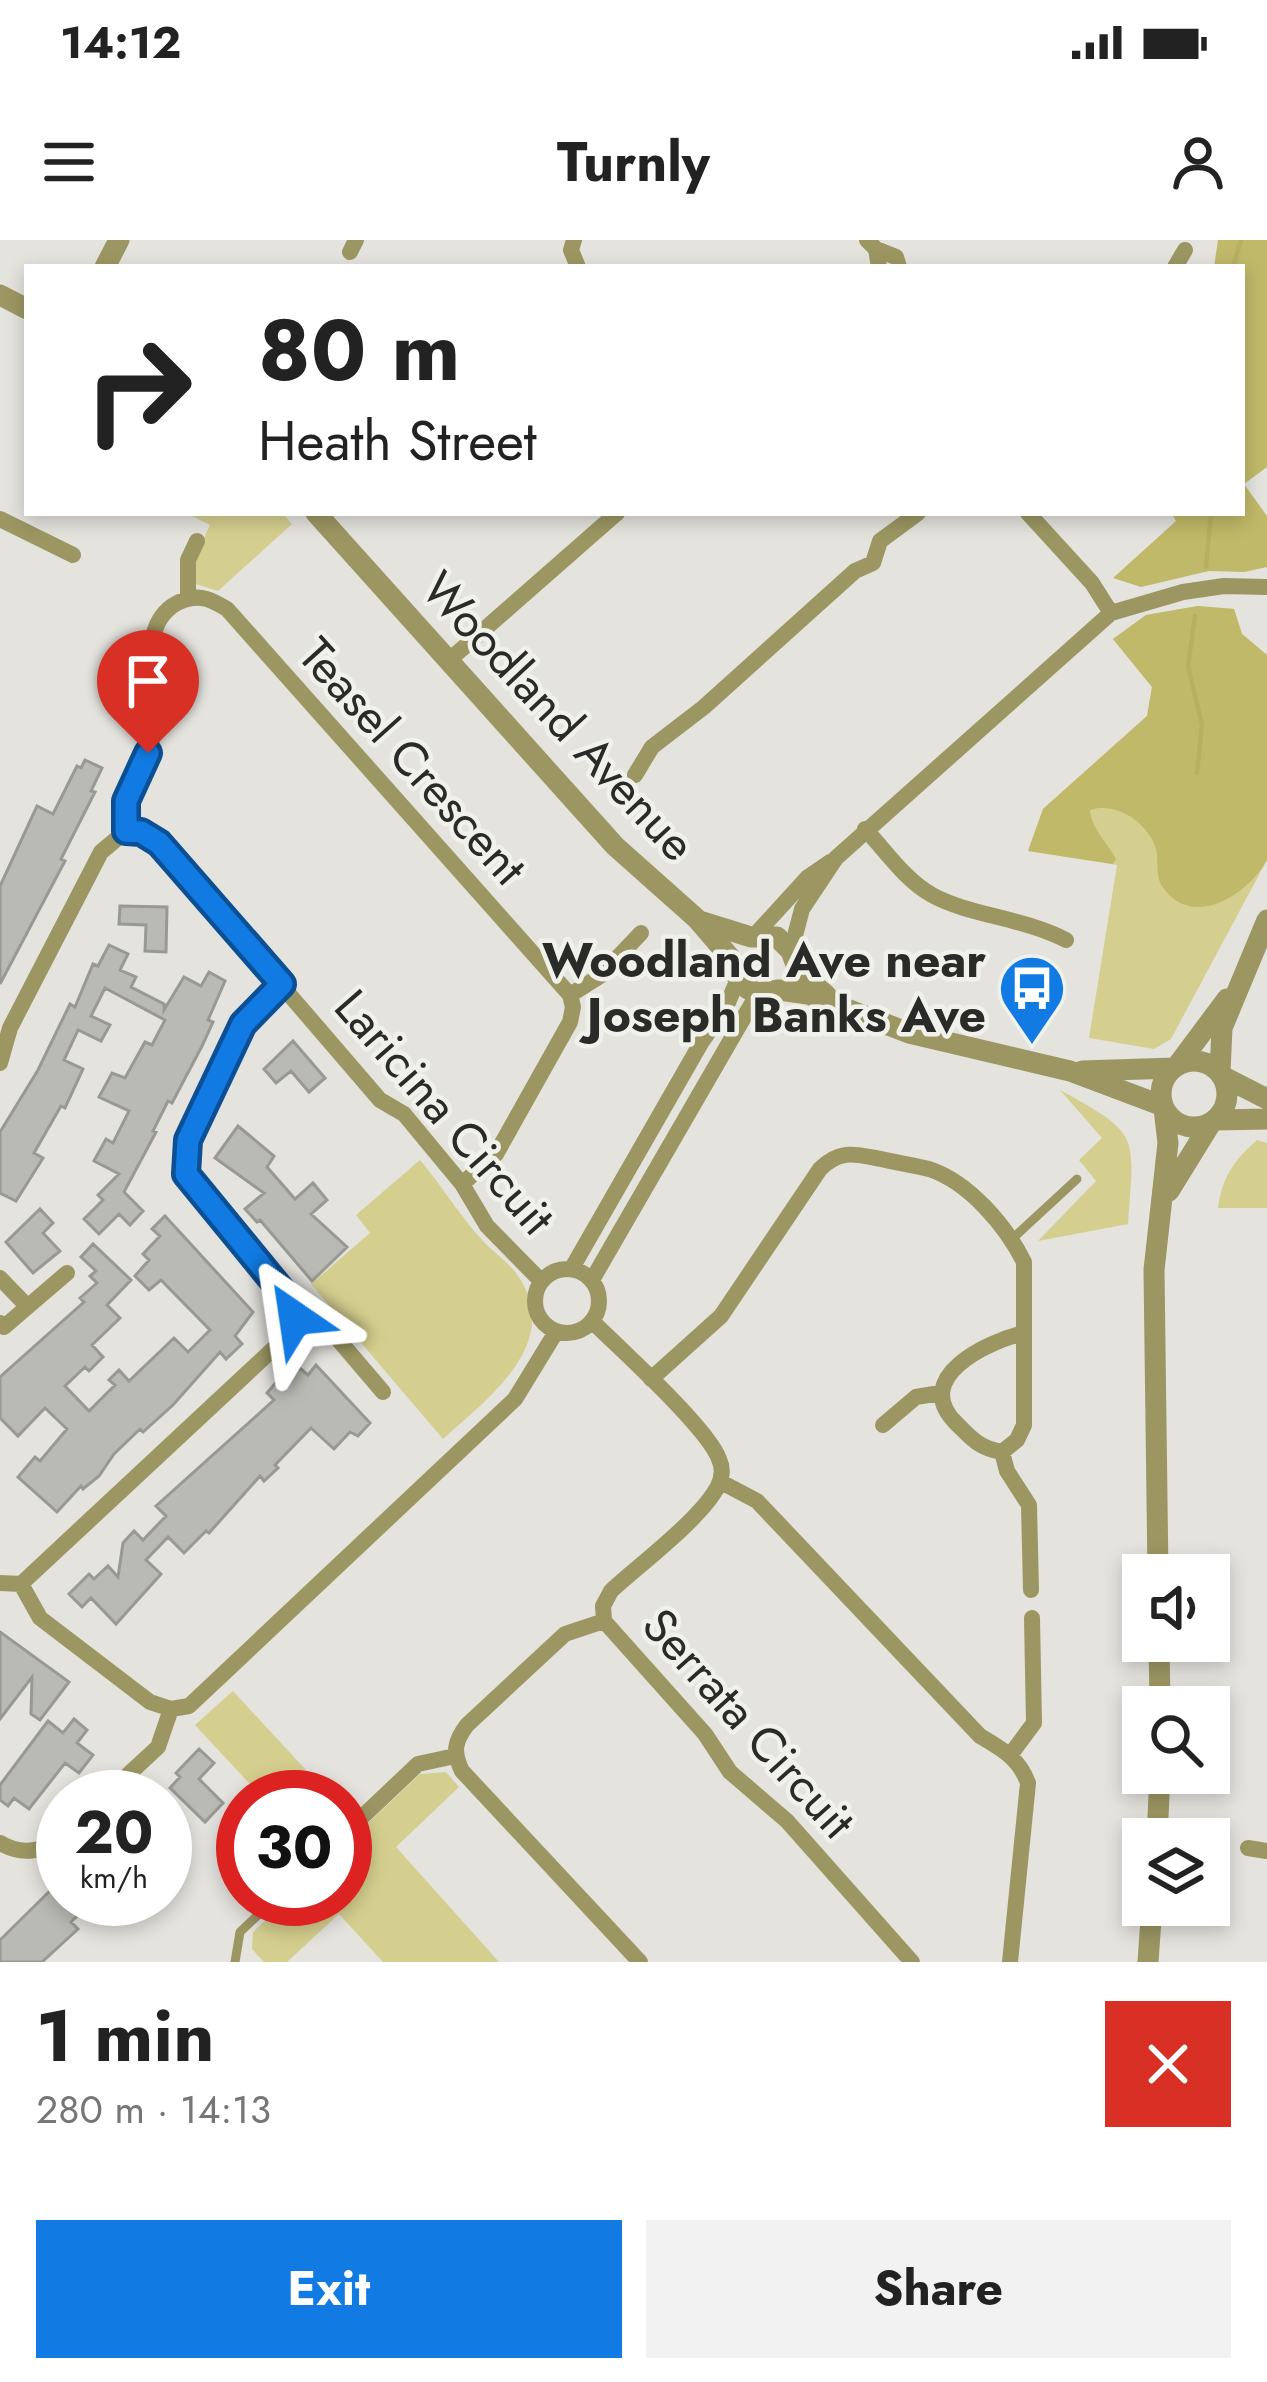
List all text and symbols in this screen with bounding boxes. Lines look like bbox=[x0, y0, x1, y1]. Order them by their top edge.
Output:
text: 14:12 bbox=[60, 10, 181, 75]
text: Turnly bbox=[557, 123, 710, 201]
icon: menu bbox=[36, 129, 102, 195]
icon: person bbox=[1165, 129, 1231, 195]
text: 80 m bbox=[258, 290, 460, 412]
icon: right bbox=[60, 312, 216, 468]
text: Heath Street bbox=[258, 402, 537, 480]
street label: Woodland Avenue bbox=[406, 556, 711, 877]
street label: Teasel Crescent bbox=[283, 622, 543, 901]
pin bbox=[97, 630, 199, 753]
icon: arrive bbox=[115, 648, 181, 714]
place label: Woodland Ave near Joseph Banks Ave bbox=[542, 926, 986, 1050]
bus stop icon: Woodland Ave near Joseph Banks Ave bbox=[997, 953, 1067, 1047]
street label: Laricina Circuit bbox=[319, 975, 571, 1250]
position arrow bbox=[232, 1255, 358, 1381]
map controls bbox=[1122, 1554, 1230, 1926]
button: sound bbox=[1122, 1554, 1230, 1662]
street label: Serrata Circuit bbox=[626, 1593, 871, 1854]
button: search bbox=[1122, 1686, 1230, 1794]
speed limit sign: 30 bbox=[216, 1770, 372, 1926]
text: 20 bbox=[74, 1789, 154, 1876]
button: layers bbox=[1122, 1818, 1230, 1926]
text: km/h bbox=[80, 1856, 148, 1899]
text: 1 min bbox=[36, 1984, 215, 2088]
button: close bbox=[1105, 2001, 1231, 2127]
text: 280 m · 14:13 bbox=[36, 2081, 271, 2138]
button: Exit bbox=[36, 2220, 622, 2358]
button: Share bbox=[646, 2220, 1231, 2358]

